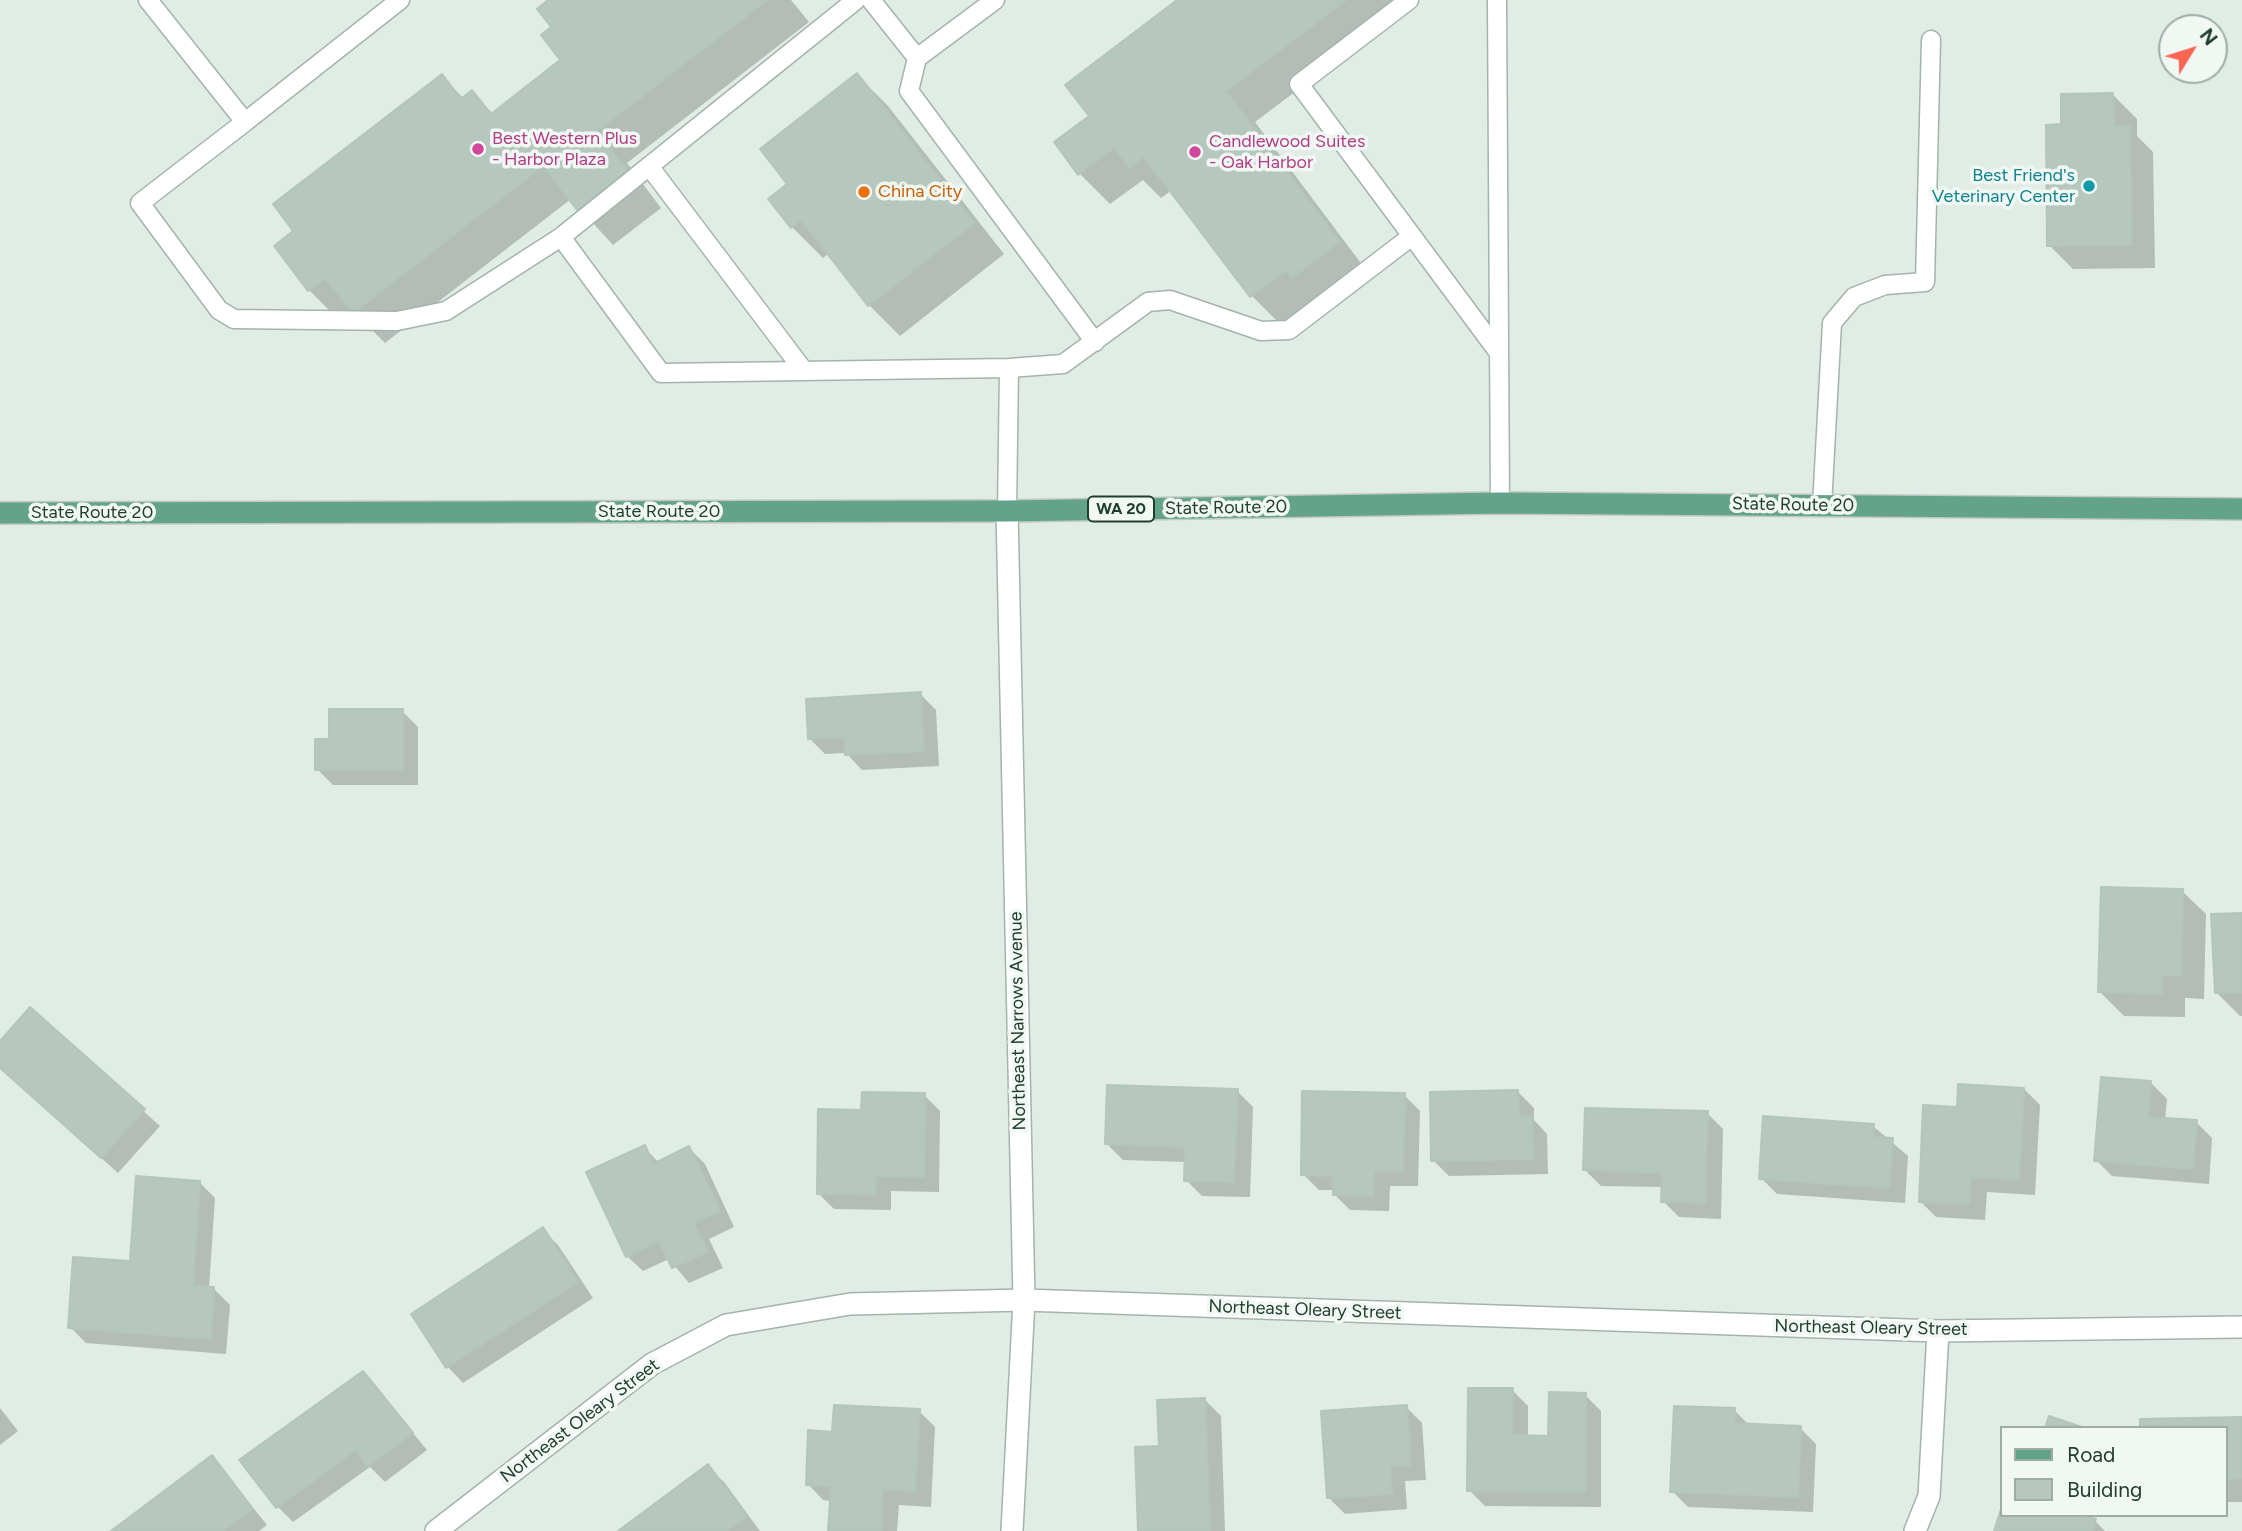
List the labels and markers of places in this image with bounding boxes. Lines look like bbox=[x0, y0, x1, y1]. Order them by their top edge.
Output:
place label: Best Western Plus - Harbor Plaza bbox=[492, 128, 637, 170]
place label: Candlewood Suites - Oak Harbor bbox=[1209, 131, 1365, 174]
marker: Best Western Plus - Harbor Plaza bbox=[470, 141, 486, 157]
marker: Candlewood Suites - Oak Harbor bbox=[1187, 144, 1203, 160]
place label: Best Friend's Veterinary Center bbox=[1932, 165, 2075, 208]
marker: Best Friend's Veterinary Center bbox=[2081, 178, 2097, 194]
place label: China City bbox=[878, 181, 962, 203]
marker: China City bbox=[856, 184, 872, 200]

